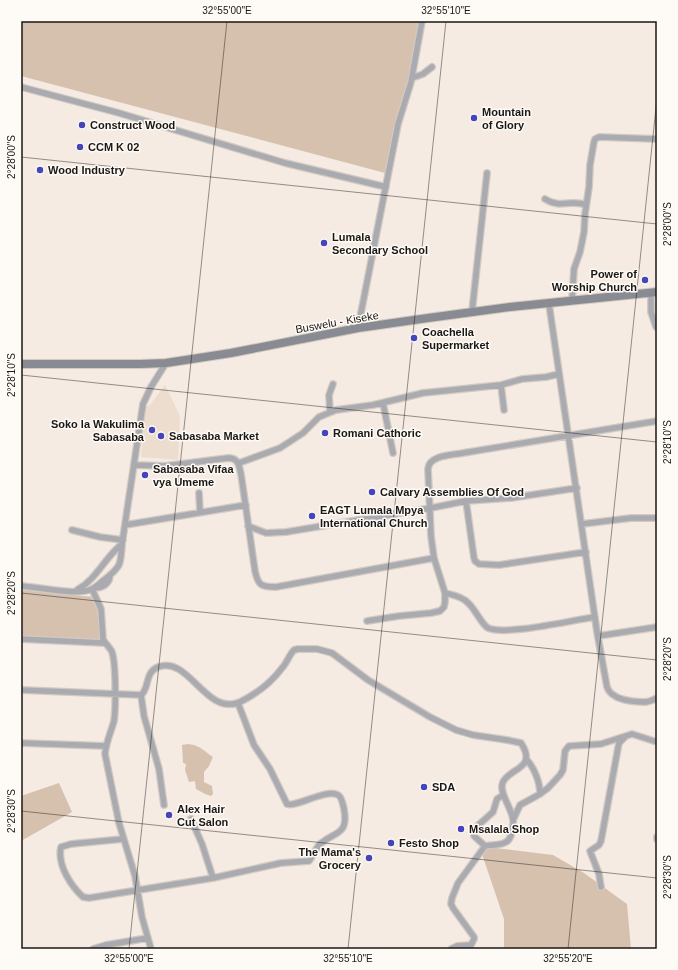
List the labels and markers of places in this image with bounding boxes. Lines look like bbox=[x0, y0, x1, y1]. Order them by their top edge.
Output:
place label: Mountain of Glory bbox=[482, 106, 531, 131]
marker: Mountain of Glory bbox=[469, 113, 479, 123]
place label: Construct Wood bbox=[90, 119, 175, 131]
marker: Construct Wood bbox=[77, 120, 87, 130]
place label: CCM K 02 bbox=[88, 141, 139, 153]
marker: CCM K 02 bbox=[75, 142, 85, 152]
place label: Wood Industry bbox=[48, 164, 126, 176]
marker: Wood Industry bbox=[35, 165, 45, 175]
place label: Lumala Secondary School bbox=[332, 231, 428, 256]
marker: Lumala Secondary School bbox=[319, 238, 329, 248]
place label: Power of Worship Church bbox=[552, 268, 637, 293]
marker: Power of Worship Church bbox=[640, 275, 650, 285]
place label: Coachella Supermarket bbox=[422, 326, 490, 351]
marker: Coachella Supermarket bbox=[409, 333, 419, 343]
place label: Soko la Wakulima Sabasaba bbox=[51, 418, 145, 443]
marker: Soko la Wakulima Sabasaba bbox=[147, 425, 157, 435]
place label: Romani Cathoric bbox=[333, 427, 421, 439]
marker: Romani Cathoric bbox=[320, 428, 330, 438]
place label: Sabasaba Market bbox=[169, 430, 259, 442]
marker: Sabasaba Market bbox=[156, 431, 166, 441]
place label: Sabasaba Vifaa vya Umeme bbox=[153, 463, 234, 488]
marker: Sabasaba Vifaa vya Umeme bbox=[140, 470, 150, 480]
place label: Calvary Assemblies Of God bbox=[380, 486, 524, 498]
marker: Calvary Assemblies Of God bbox=[367, 487, 377, 497]
place label: EAGT Lumala Mpya International Church bbox=[320, 504, 428, 529]
marker: EAGT Lumala Mpya International Church bbox=[307, 511, 317, 521]
place label: SDA bbox=[432, 781, 455, 793]
marker: SDA bbox=[419, 782, 429, 792]
place label: Alex Hair Cut Salon bbox=[177, 803, 229, 828]
marker: Alex Hair Cut Salon bbox=[164, 810, 174, 820]
place label: Msalala Shop bbox=[469, 823, 540, 835]
marker: Msalala Shop bbox=[456, 824, 466, 834]
place label: Festo Shop bbox=[399, 837, 459, 849]
marker: Festo Shop bbox=[386, 838, 396, 848]
place label: The Mama's Grocery bbox=[298, 846, 362, 871]
marker: The Mama's Grocery bbox=[364, 853, 374, 863]

